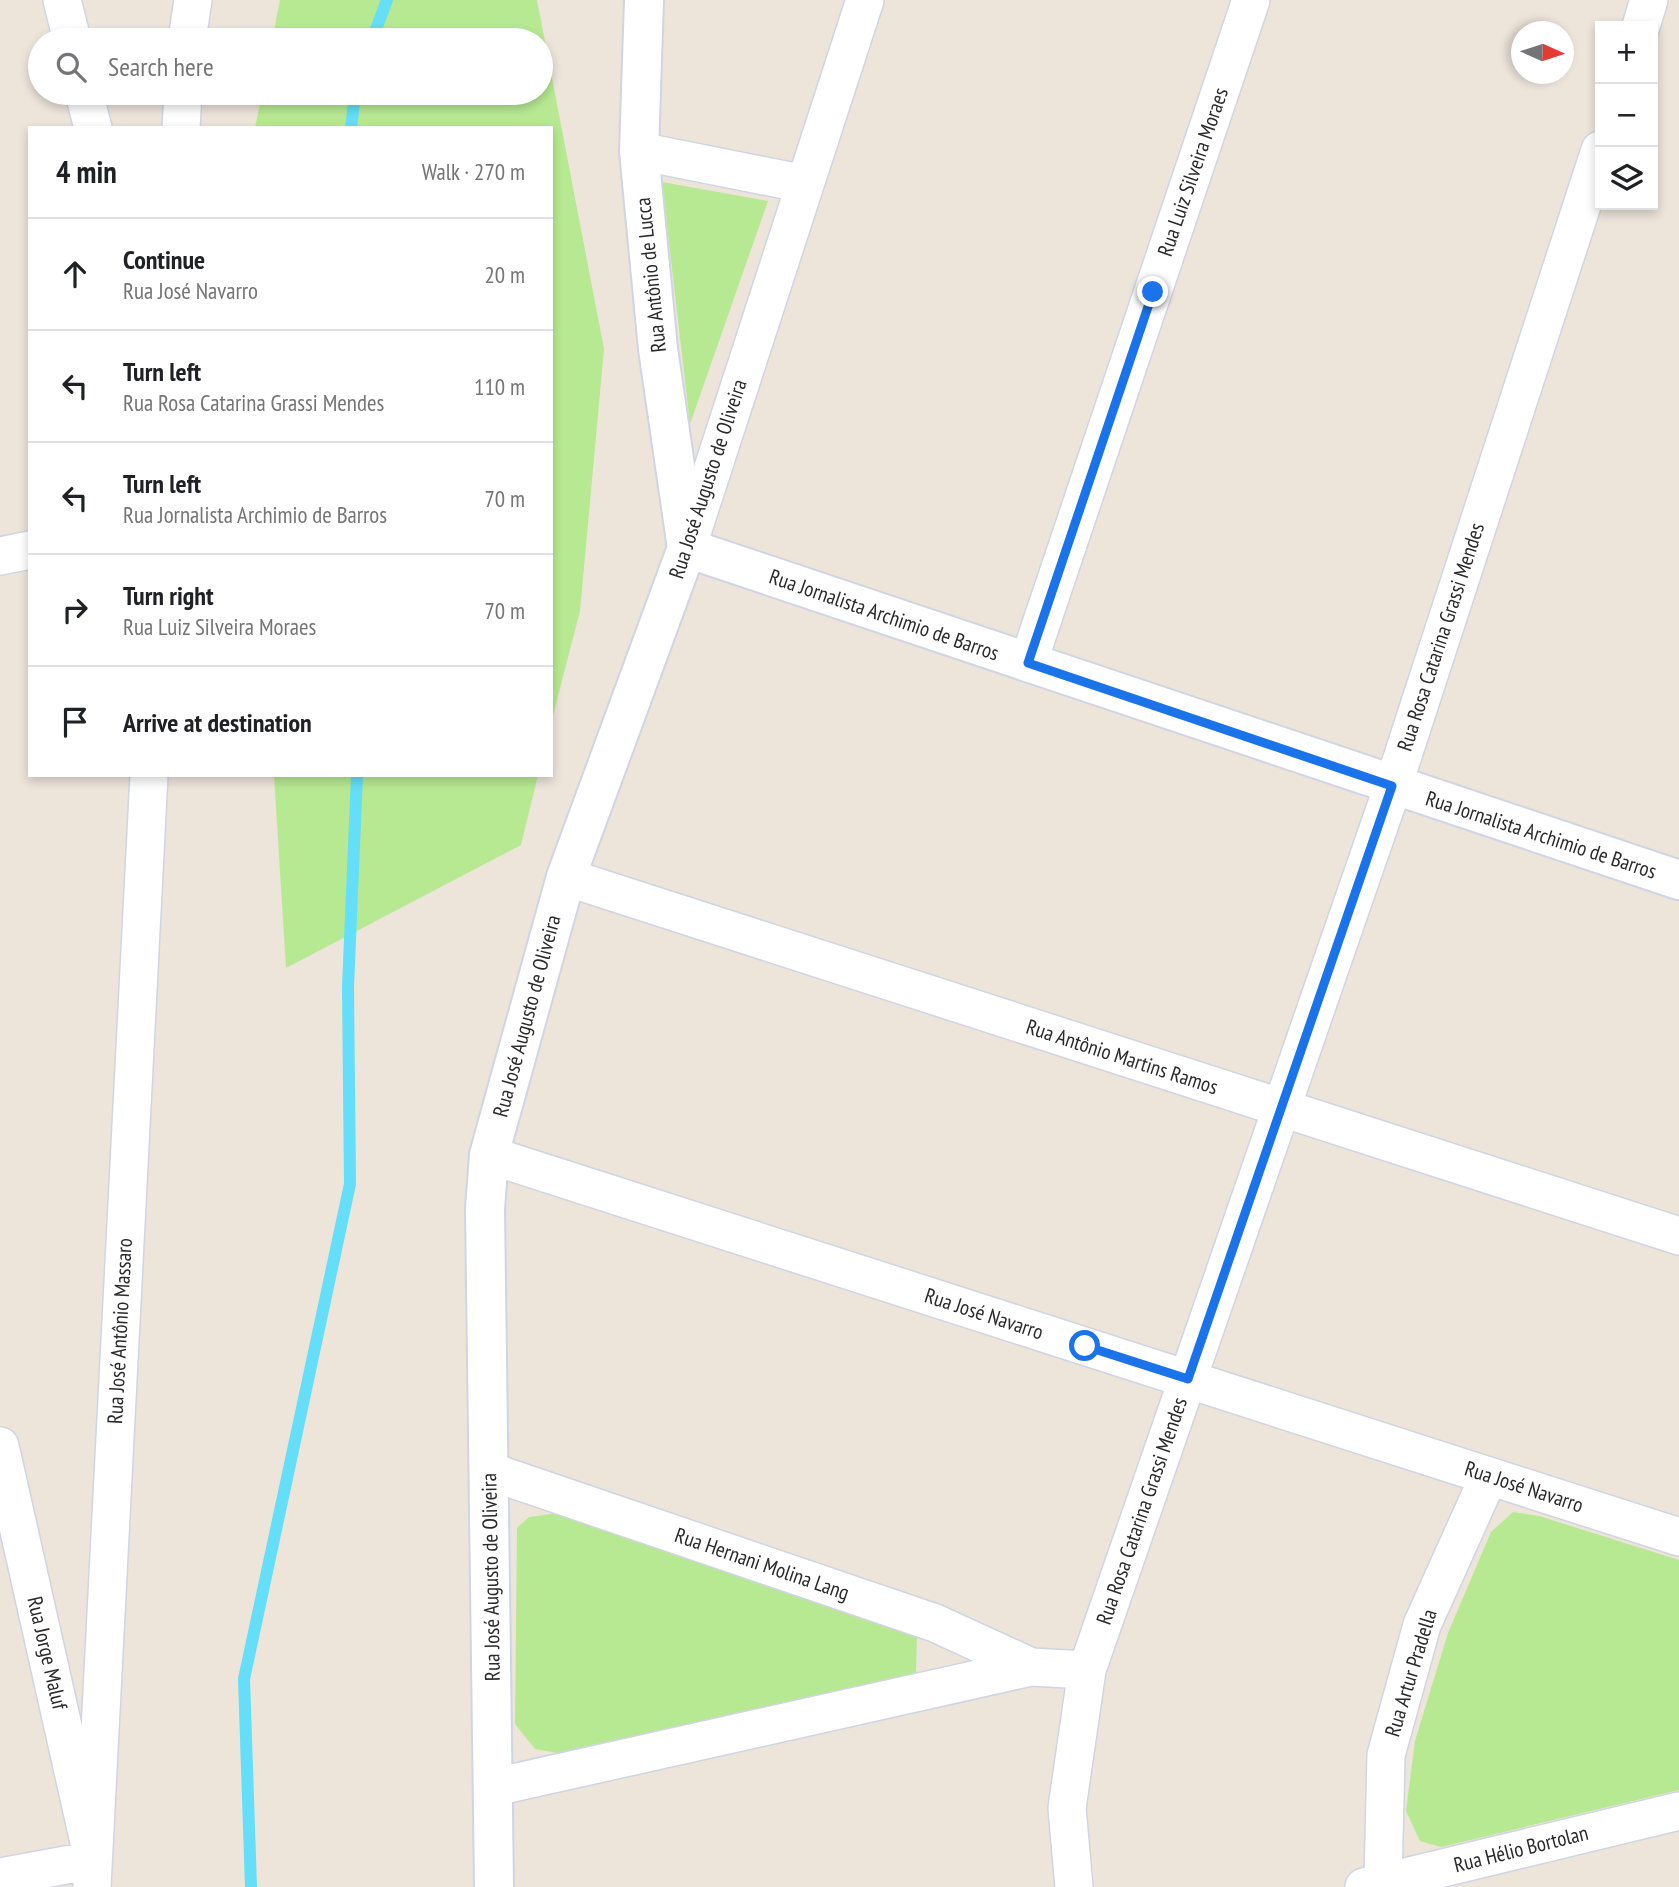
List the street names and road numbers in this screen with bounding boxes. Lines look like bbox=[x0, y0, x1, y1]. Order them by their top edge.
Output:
street label: Rua Luiz Silveira Moraes bbox=[1151, 84, 1234, 260]
street label: Rua Antônio de Lucca bbox=[629, 196, 672, 354]
street label: Rua José Augusto de Oliveira bbox=[663, 376, 753, 582]
street label: Rua Rosa Catarina Grassi Mendes bbox=[1391, 519, 1490, 754]
street label: Rua Jornalista Archimio de Barros bbox=[766, 563, 1003, 667]
street label: Rua Jornalista Archimio de Barros bbox=[1422, 784, 1660, 885]
street label: Rua José Augusto de Oliveira bbox=[487, 912, 566, 1120]
street label: Rua Antônio Martins Ramos bbox=[1023, 1013, 1221, 1100]
street label: Rua José Antônio Massaro bbox=[101, 1237, 138, 1425]
street label: Rua José Navarro bbox=[921, 1282, 1047, 1345]
street label: Rua Rosa Catarina Grassi Mendes bbox=[1090, 1394, 1193, 1628]
street label: Rua José Navarro bbox=[1461, 1455, 1587, 1518]
street label: Rua José Augusto de Oliveira bbox=[475, 1473, 506, 1681]
street label: Rua Hernani Molina Lang bbox=[671, 1521, 853, 1606]
street label: Rua Jorge Maluf bbox=[21, 1594, 74, 1713]
street label: Rua Artur Pradella bbox=[1378, 1606, 1443, 1740]
street label: Rua Hélio Bortolan bbox=[1451, 1819, 1591, 1878]

